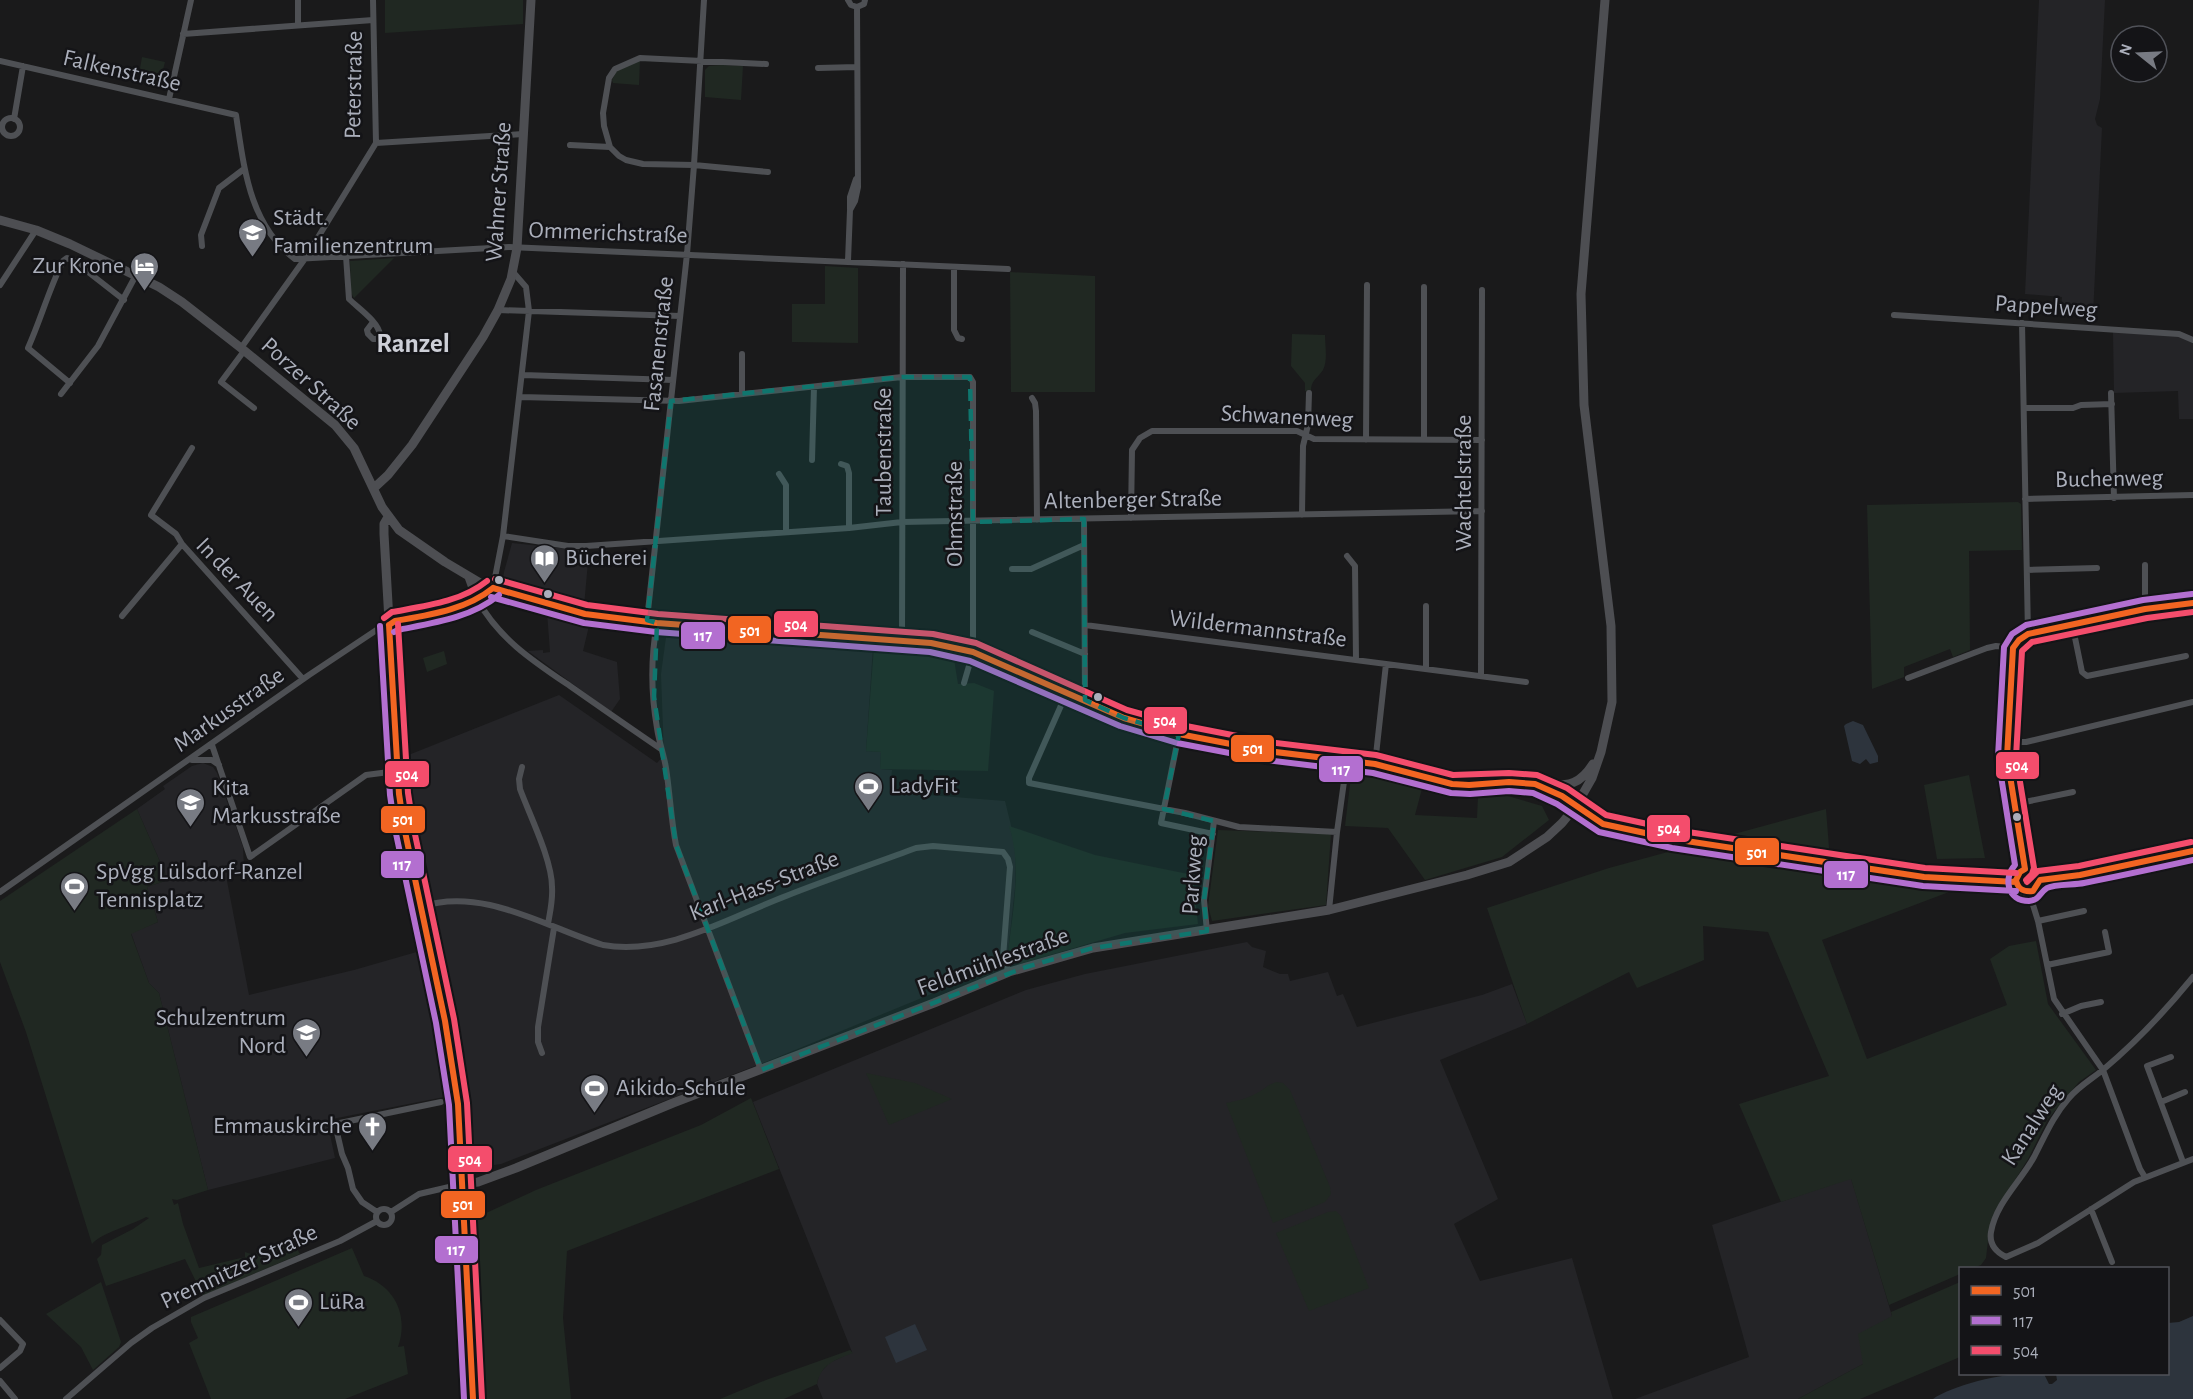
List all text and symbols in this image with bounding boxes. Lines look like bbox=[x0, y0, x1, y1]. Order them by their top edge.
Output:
north arrow bbox=[2109, 24, 2169, 84]
street label: Peterstraße bbox=[341, 31, 367, 139]
text: N bbox=[2116, 42, 2135, 57]
street label: Falkenstraße bbox=[61, 46, 183, 96]
street label: Wahner Straße bbox=[482, 121, 516, 263]
place label: Städt. Familienzentrum bbox=[273, 206, 433, 258]
school or university icon: Städt. Familienzentrum bbox=[236, 216, 268, 258]
street label: Ommerichstraße bbox=[528, 218, 688, 248]
hotel icon: Zur Krone bbox=[129, 250, 161, 292]
place label: Zur Krone bbox=[32, 254, 124, 278]
street label: Fasanenstraße bbox=[640, 275, 678, 413]
street label: Pappelweg bbox=[1994, 291, 2098, 323]
district label: Ranzel bbox=[376, 330, 450, 357]
street label: Porzer Straße bbox=[257, 333, 365, 435]
street label: Taubenstraße bbox=[872, 388, 896, 516]
street label: Schwanenweg bbox=[1220, 402, 1354, 432]
street label: Wachtelstraße bbox=[1452, 415, 1476, 551]
street label: Ohmstraße bbox=[943, 461, 967, 567]
street label: Buchenweg bbox=[2055, 466, 2164, 492]
street label: Altenberger Straße bbox=[1044, 486, 1222, 514]
street label: In der Auen bbox=[191, 533, 283, 627]
library icon: Bücherei bbox=[528, 542, 560, 584]
place label: Bücherei bbox=[565, 546, 648, 570]
unlabelled marker bbox=[493, 574, 505, 586]
unlabelled marker bbox=[542, 588, 554, 600]
street label: Wildermannstraße bbox=[1168, 606, 1348, 652]
line badge: 504 bbox=[773, 610, 819, 638]
line badge: 501 bbox=[727, 615, 772, 644]
text: 504 bbox=[784, 617, 808, 633]
line badge: 117 bbox=[680, 621, 726, 650]
text: 501 bbox=[739, 623, 761, 639]
text: 117 bbox=[694, 628, 712, 644]
street label: Markusstraße bbox=[169, 663, 289, 757]
unlabelled marker bbox=[1092, 691, 1104, 703]
line badge: 504 bbox=[1143, 706, 1188, 735]
text: 504 bbox=[1153, 713, 1177, 729]
line badge: 501 bbox=[1230, 734, 1275, 763]
text: 501 bbox=[1242, 741, 1264, 757]
line badge: 504 bbox=[1995, 751, 2040, 780]
line badge: 117 bbox=[1318, 755, 1364, 783]
text: 504 bbox=[2005, 758, 2029, 774]
line badge: 504 bbox=[384, 760, 430, 788]
text: 117 bbox=[1332, 762, 1350, 778]
text: 504 bbox=[395, 767, 419, 783]
sports icon: LadyFit bbox=[853, 770, 885, 812]
place label: LadyFit bbox=[890, 774, 958, 798]
place label: Kita Markusstraße bbox=[212, 776, 341, 828]
school or university icon: Kita Markusstraße bbox=[175, 786, 207, 828]
line badge: 501 bbox=[380, 805, 426, 834]
unlabelled marker bbox=[2011, 811, 2023, 823]
text: 501 bbox=[392, 812, 414, 828]
line badge: 504 bbox=[1646, 814, 1691, 843]
text: 504 bbox=[1657, 821, 1681, 837]
street label: Parkweg bbox=[1178, 834, 1208, 916]
line badge: 501 bbox=[1734, 837, 1780, 866]
text: 501 bbox=[1746, 845, 1768, 861]
street label: Karl-Hass-Straße bbox=[686, 846, 842, 926]
line badge: 117 bbox=[380, 850, 425, 879]
text: 117 bbox=[393, 857, 411, 873]
place label: SpVgg Lülsdorf-Ranzel Tennisplatz bbox=[96, 860, 303, 912]
line badge: 117 bbox=[1823, 860, 1869, 889]
text: 117 bbox=[1837, 867, 1855, 883]
sports icon: SpVgg Lülsdorf-Ranzel Tennisplatz bbox=[59, 870, 91, 912]
street label: Feldmühlestraße bbox=[914, 923, 1072, 1001]
place label: Schulzentrum Nord bbox=[156, 1006, 286, 1058]
school or university icon: Schulzentrum Nord bbox=[291, 1016, 323, 1058]
sports icon: Aikido-Schule bbox=[579, 1072, 611, 1114]
place label: Aikido-Schule bbox=[616, 1076, 746, 1100]
street label: Kanalweg bbox=[1997, 1080, 2067, 1170]
church icon: Emmauskirche bbox=[357, 1110, 389, 1152]
place label: Emmauskirche bbox=[213, 1114, 352, 1138]
line badge: 504 bbox=[447, 1145, 493, 1173]
text: 504 bbox=[458, 1152, 482, 1168]
line badge: 501 bbox=[440, 1190, 486, 1219]
text: 501 bbox=[452, 1197, 474, 1213]
street label: Premnitzer Straße bbox=[157, 1220, 321, 1314]
line badge: 117 bbox=[434, 1235, 479, 1264]
text: 117 bbox=[447, 1242, 465, 1258]
legend bbox=[1959, 1267, 2169, 1375]
text: 501 bbox=[2013, 1283, 2036, 1301]
sports icon: LüRa bbox=[282, 1286, 314, 1328]
place label: LüRa bbox=[319, 1290, 365, 1314]
text: 117 bbox=[2013, 1313, 2033, 1331]
text: 504 bbox=[2013, 1343, 2039, 1361]

